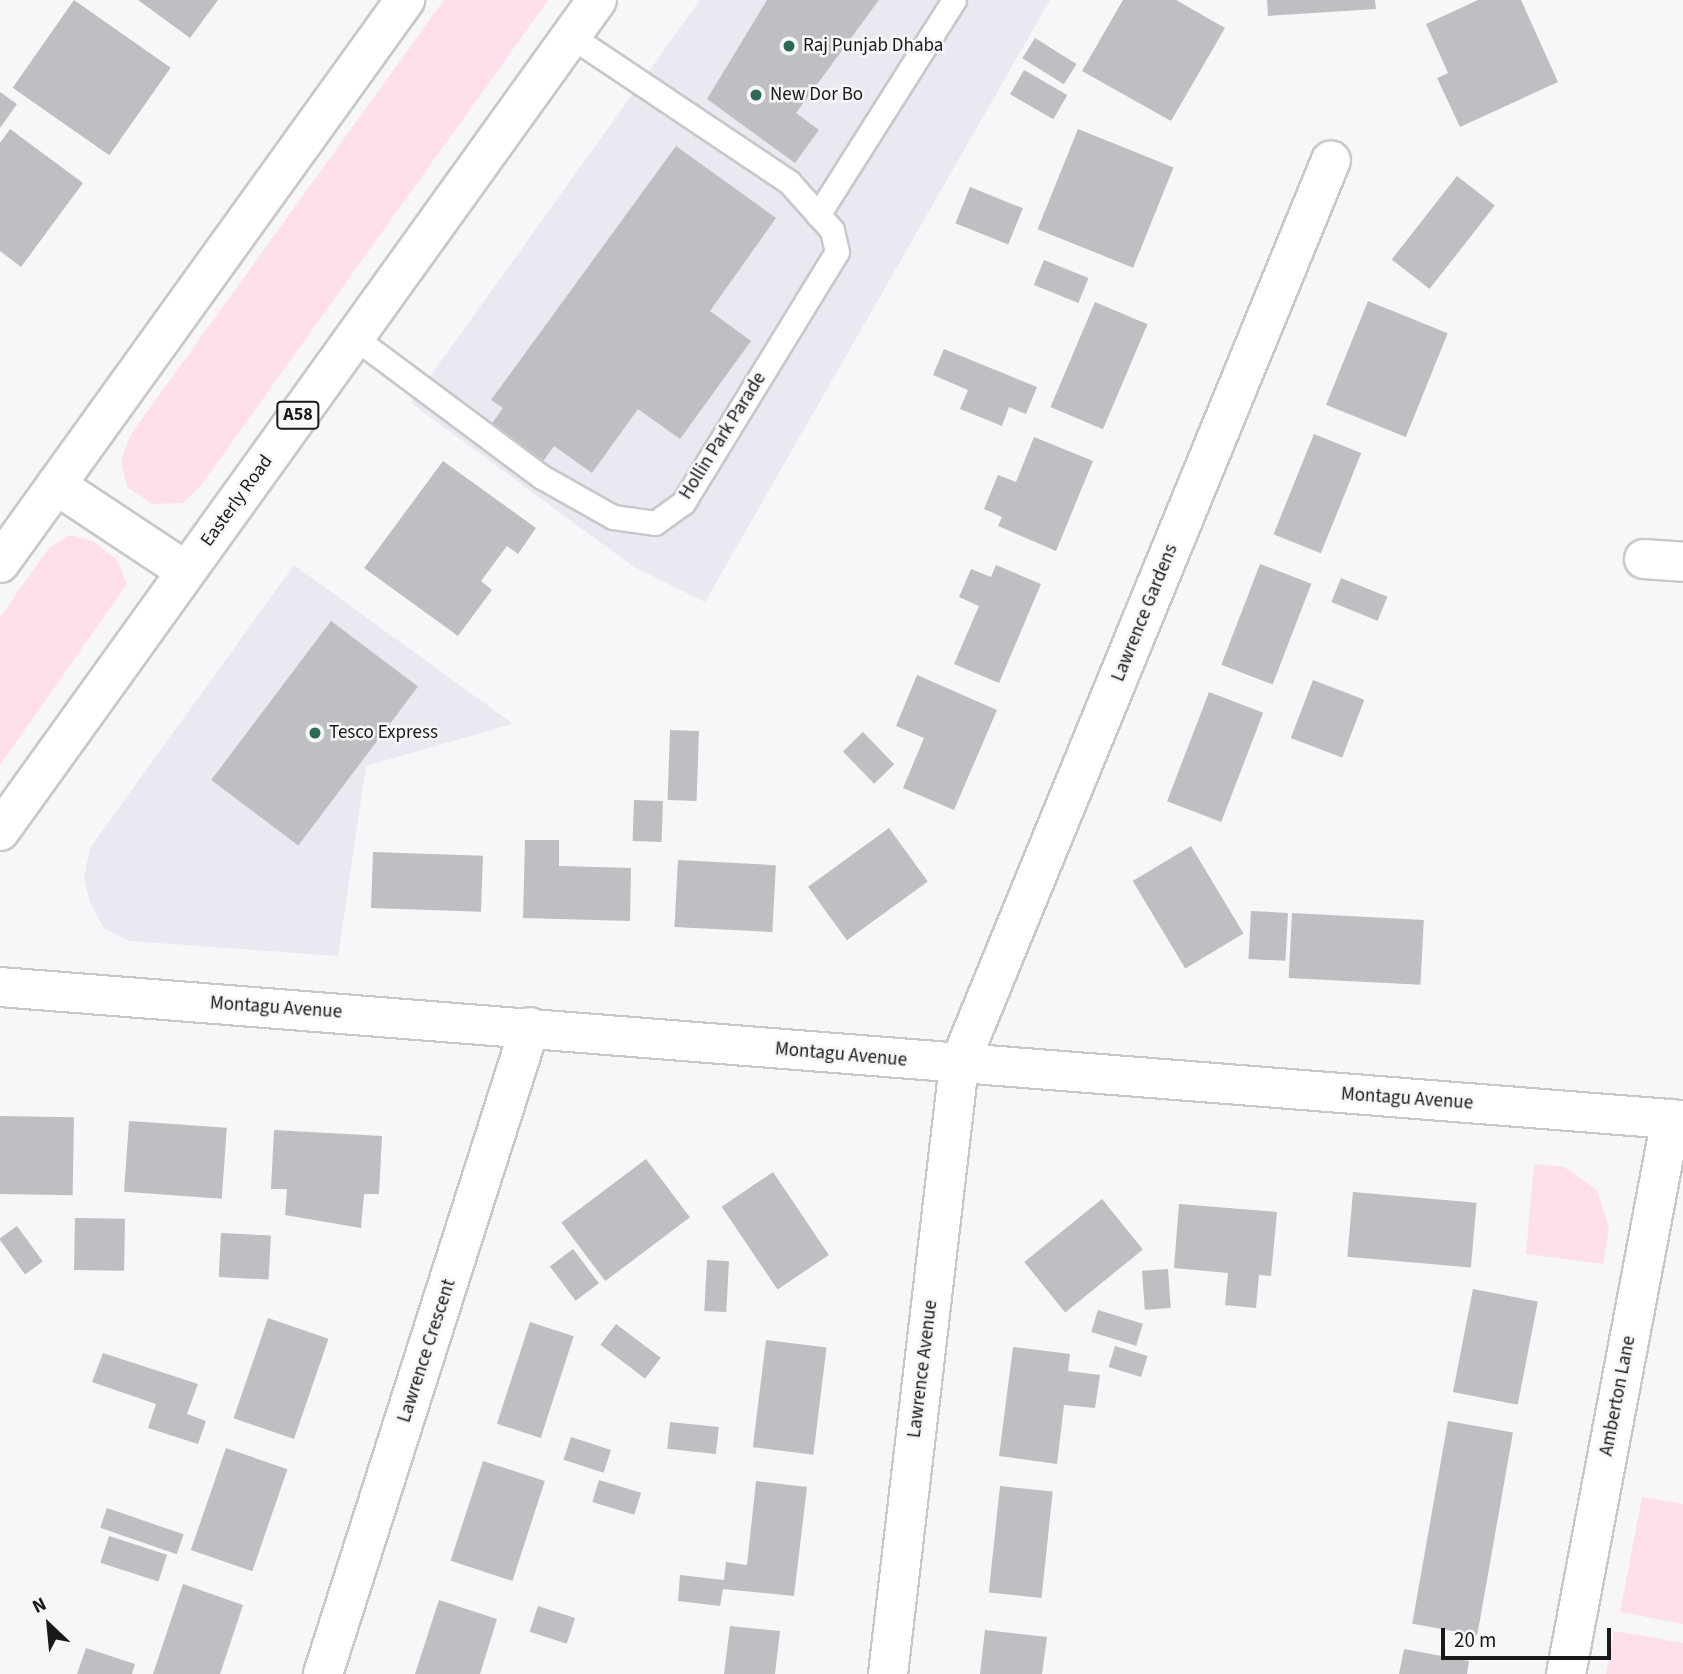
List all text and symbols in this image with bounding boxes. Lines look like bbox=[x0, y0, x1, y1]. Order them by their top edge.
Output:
place label: Raj Punjab Dhaba bbox=[803, 35, 943, 57]
marker: Raj Punjab Dhaba bbox=[781, 38, 797, 54]
place label: New Dor Bo bbox=[770, 84, 863, 106]
marker: New Dor Bo bbox=[748, 87, 764, 103]
street label: Hollin Park Parade bbox=[675, 368, 771, 504]
road number: A58 bbox=[275, 400, 321, 430]
street label: Easterly Road bbox=[196, 451, 278, 551]
street label: Lawrence Gardens bbox=[1107, 541, 1183, 685]
place label: Tesco Express bbox=[329, 722, 438, 744]
marker: Tesco Express bbox=[307, 725, 323, 741]
street label: Montagu Avenue bbox=[209, 992, 343, 1024]
street label: Montagu Avenue bbox=[774, 1038, 908, 1072]
street label: Montagu Avenue bbox=[1340, 1083, 1474, 1115]
street label: Lawrence Crescent bbox=[393, 1276, 461, 1426]
street label: Lawrence Avenue bbox=[903, 1299, 943, 1439]
street label: Amberton Lane bbox=[1595, 1334, 1641, 1458]
north arrow bbox=[14, 1590, 84, 1660]
text: N bbox=[28, 1591, 51, 1621]
scale bar bbox=[1445, 1614, 1615, 1658]
text: 20 m bbox=[1454, 1625, 1496, 1655]

